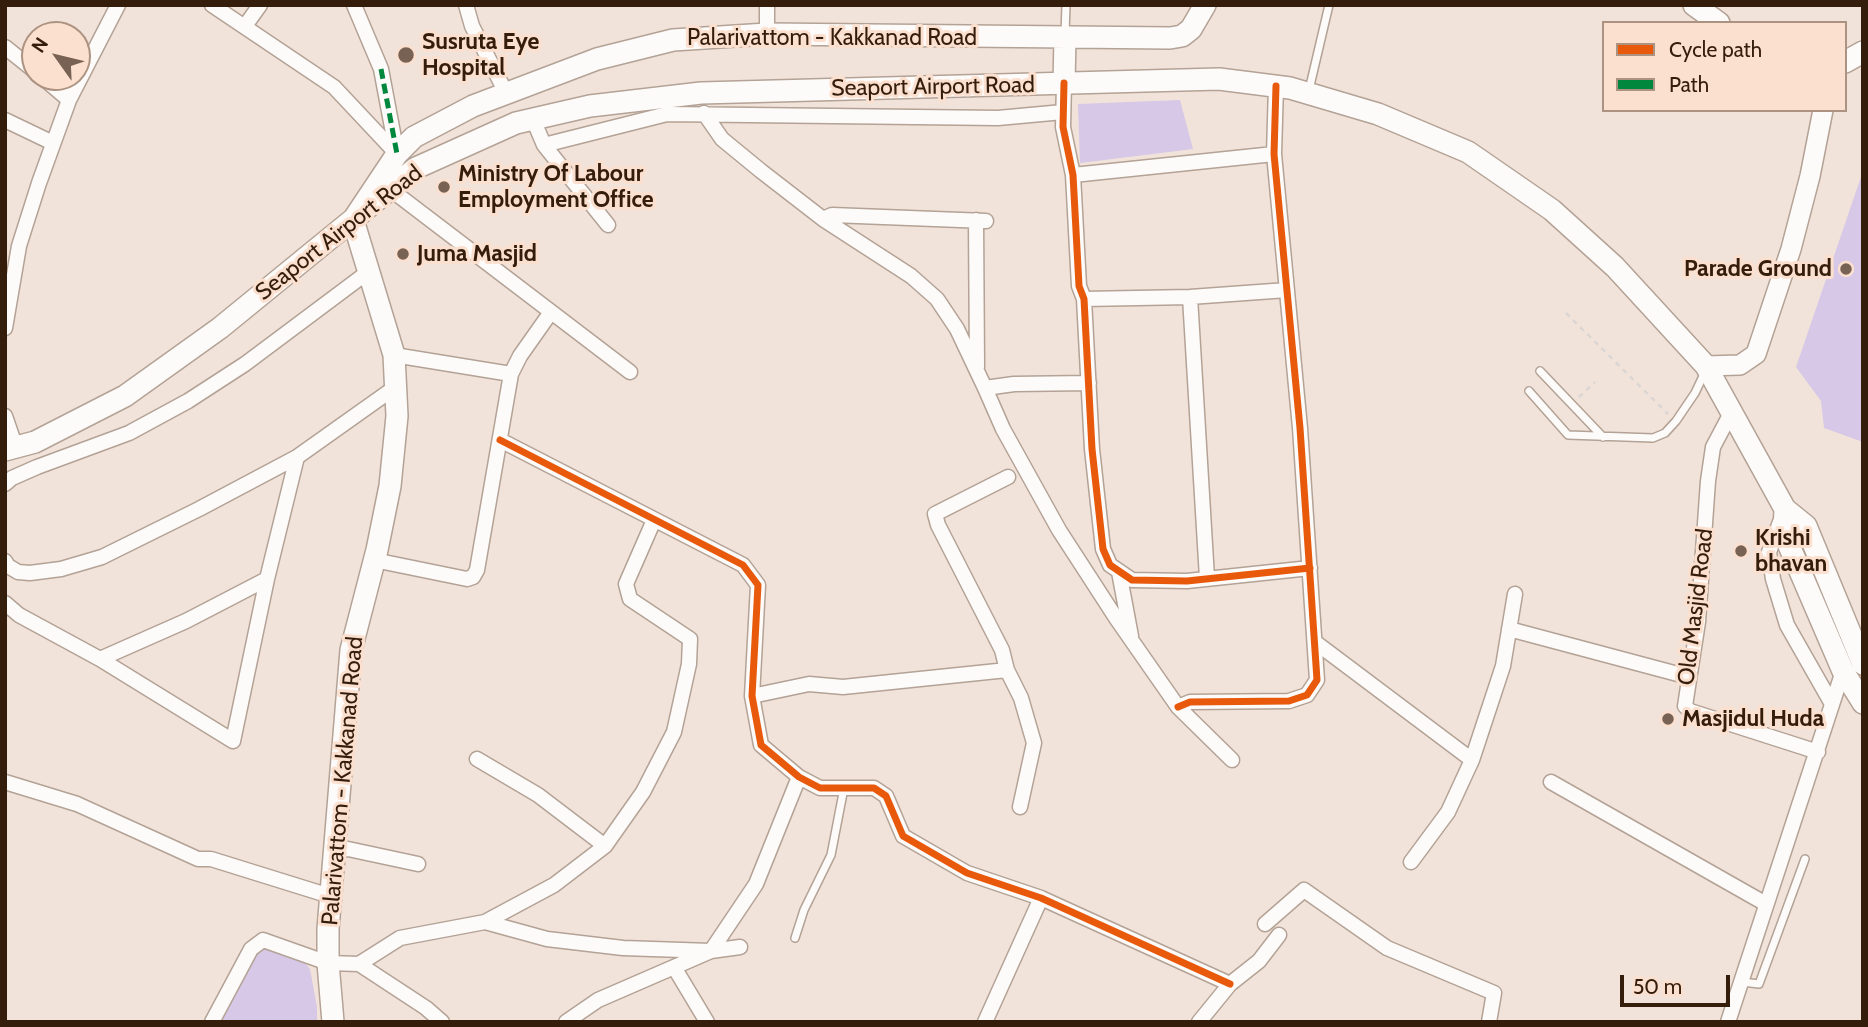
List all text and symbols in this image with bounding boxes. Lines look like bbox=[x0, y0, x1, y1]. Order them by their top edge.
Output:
north arrow bbox=[21, 21, 91, 91]
legend bbox=[1602, 21, 1847, 112]
street label: Palarivattom - Kakkanad Road bbox=[687, 24, 977, 52]
place label: Susruta Eye Hospital bbox=[422, 28, 539, 82]
text: N bbox=[27, 33, 53, 57]
text: Cycle path bbox=[1669, 37, 1762, 62]
marker: Susruta Eye Hospital bbox=[396, 45, 416, 65]
street label: Seaport Airport Road bbox=[831, 71, 1035, 103]
text: Path bbox=[1669, 72, 1709, 97]
street label: Seaport Airport Road bbox=[250, 159, 428, 307]
place label: Ministry Of Labour Employment Office bbox=[458, 160, 654, 214]
marker: Ministry Of Labour Employment Office bbox=[436, 179, 452, 195]
place label: Juma Masjid bbox=[417, 240, 537, 268]
marker: Juma Masjid bbox=[395, 246, 411, 262]
place label: Parade Ground bbox=[1684, 255, 1832, 283]
marker: Parade Ground bbox=[1838, 261, 1854, 277]
place label: Krishi bhavan bbox=[1755, 524, 1827, 578]
street label: Old Masjid Road bbox=[1673, 527, 1719, 687]
marker: Krishi bhavan bbox=[1733, 543, 1749, 559]
street label: Palarivattom - Kakkanad Road bbox=[317, 635, 369, 927]
place label: Masjidul Huda bbox=[1682, 705, 1824, 733]
marker: Masjidul Huda bbox=[1660, 711, 1676, 727]
scale bar bbox=[1623, 960, 1733, 1004]
text: 50 m bbox=[1633, 974, 1682, 999]

